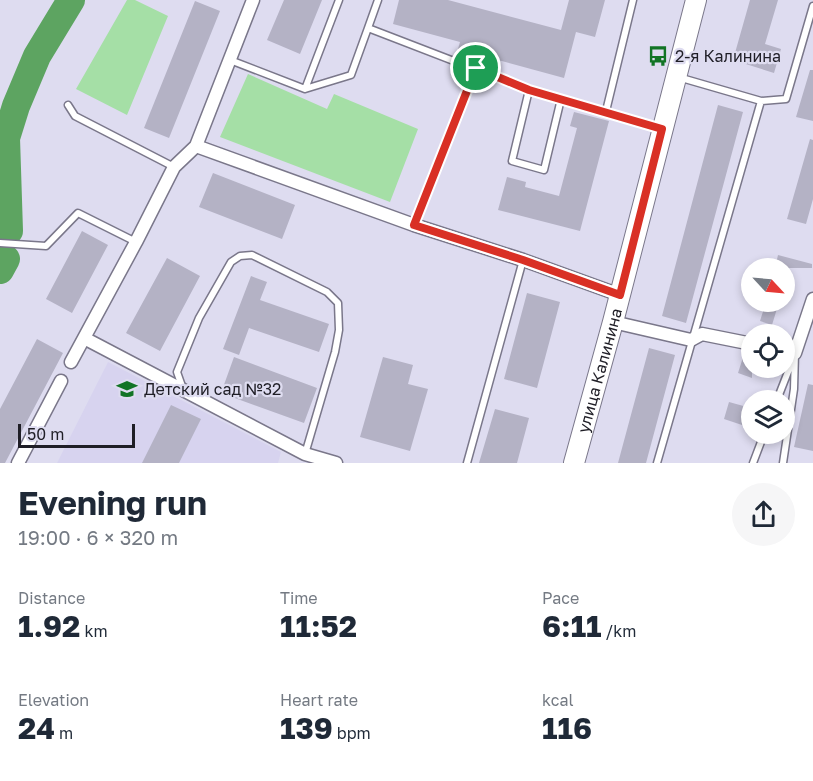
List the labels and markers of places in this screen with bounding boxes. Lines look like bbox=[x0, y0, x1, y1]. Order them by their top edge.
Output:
pin bbox=[450, 42, 501, 93]
bus stop icon: 2-я Калинина bbox=[646, 44, 670, 68]
place label: 2-я Калинина bbox=[675, 46, 781, 66]
school or university icon: Детский сад №32 bbox=[115, 377, 139, 401]
place label: Детский сад №32 bbox=[144, 379, 281, 399]

